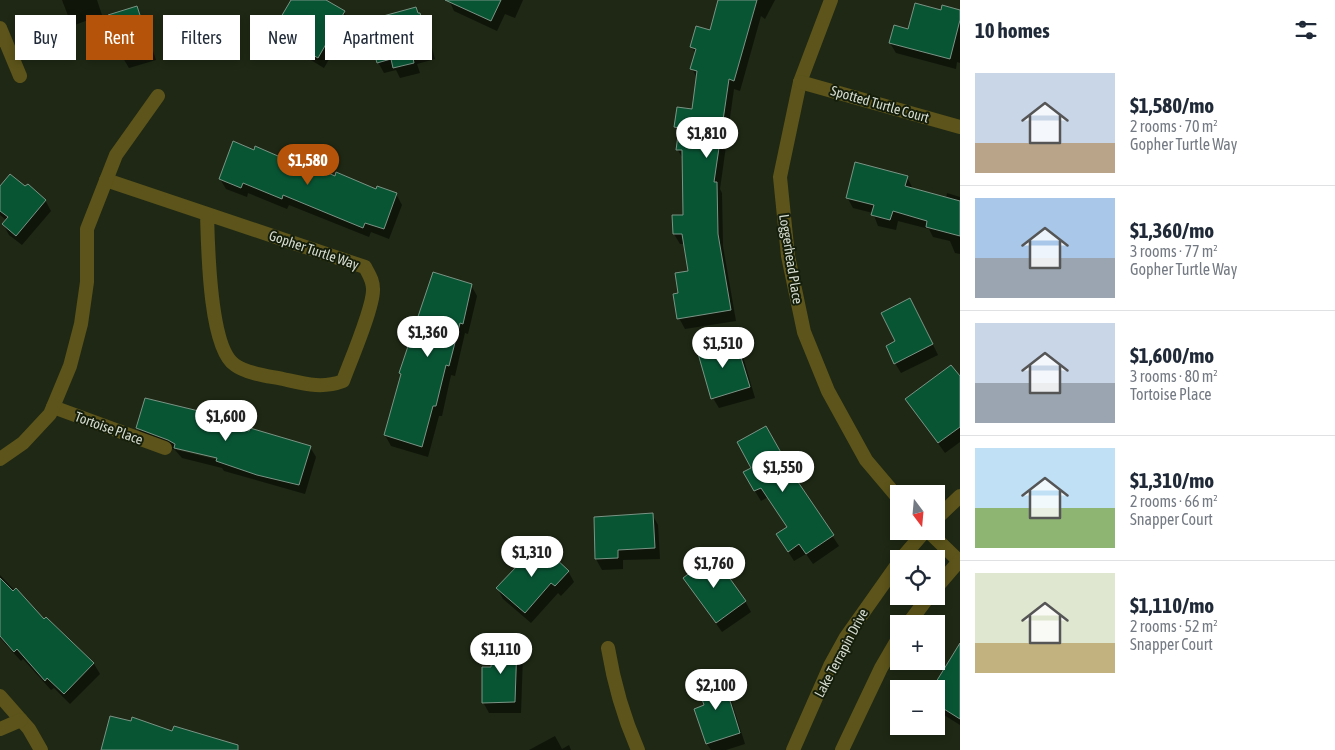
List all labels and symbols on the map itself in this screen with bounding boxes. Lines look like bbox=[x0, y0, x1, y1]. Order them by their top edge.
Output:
street label: Spotted Turtle Court bbox=[829, 82, 931, 126]
pin: $1,810 bbox=[666, 116, 748, 159]
pin: $1,580 bbox=[267, 144, 349, 186]
street label: Loggerhead Place bbox=[776, 213, 806, 305]
street label: Gopher Turtle Way bbox=[267, 227, 361, 273]
pin: $1,360 bbox=[387, 316, 469, 358]
pin: $1,510 bbox=[682, 326, 764, 369]
pin: $1,600 bbox=[185, 400, 267, 442]
street label: Tortoise Place bbox=[73, 408, 145, 448]
pin: $1,550 bbox=[742, 450, 824, 493]
north arrow bbox=[890, 485, 945, 540]
pin: $1,310 bbox=[491, 536, 573, 578]
pin: $1,760 bbox=[673, 546, 755, 589]
street label: Lake Terrapin Drive bbox=[811, 606, 871, 700]
pin: $1,110 bbox=[460, 632, 542, 675]
pin: $2,100 bbox=[675, 668, 757, 711]

